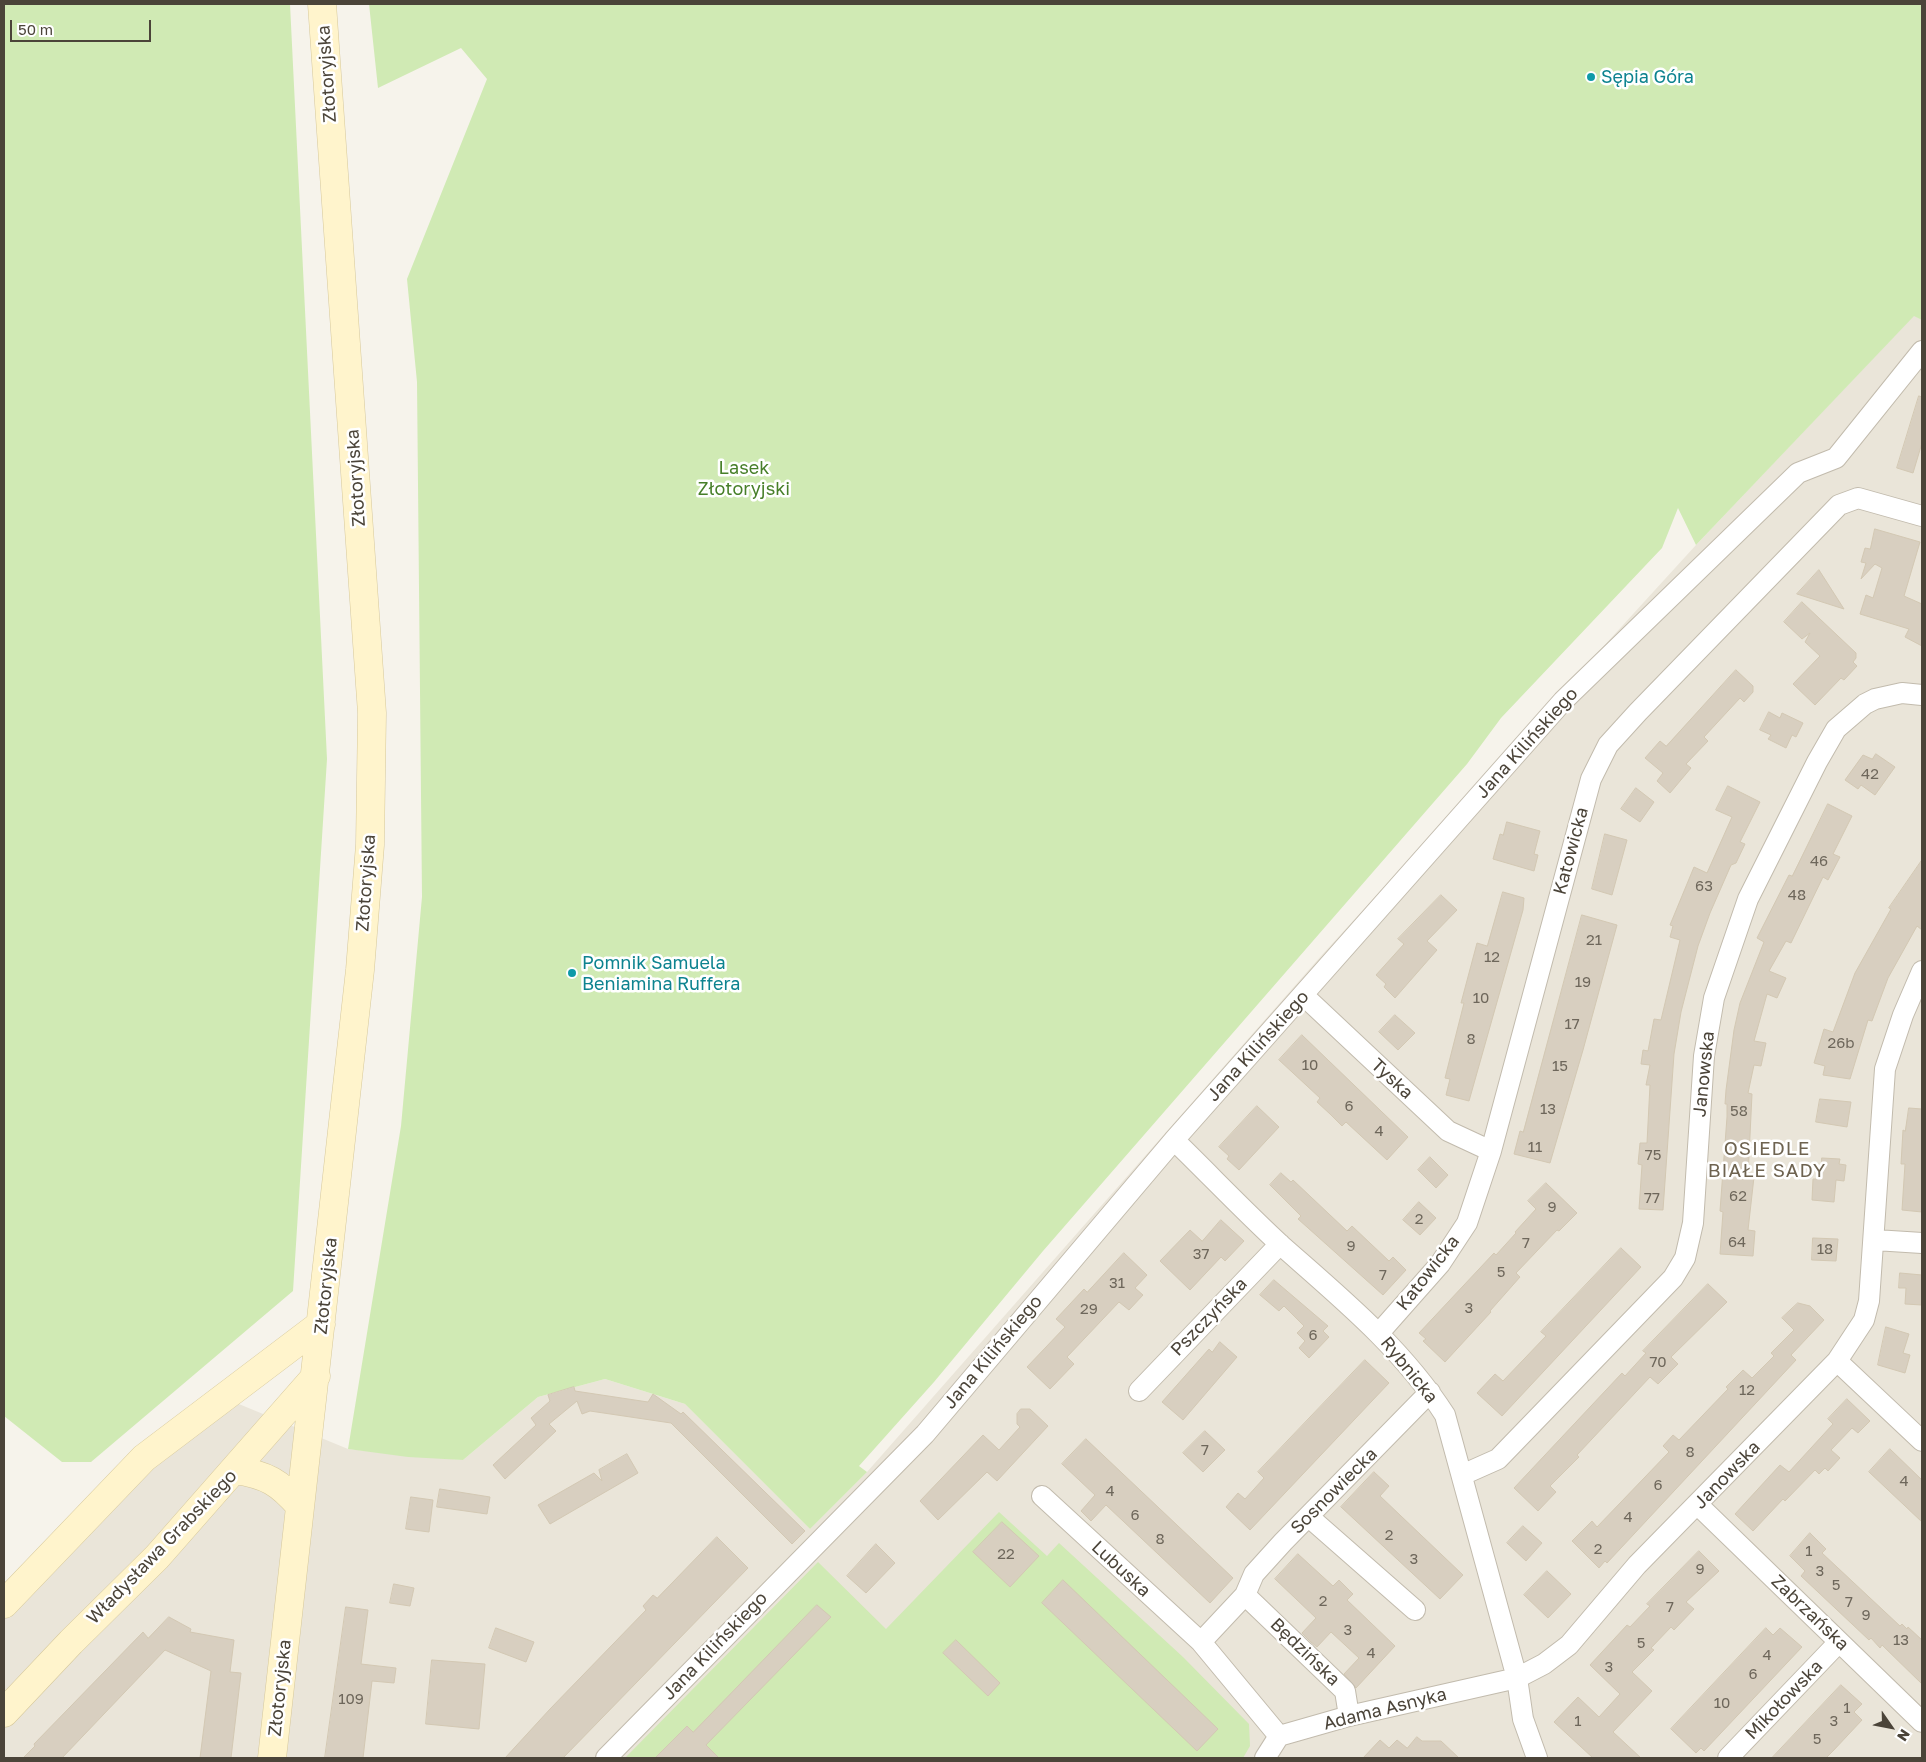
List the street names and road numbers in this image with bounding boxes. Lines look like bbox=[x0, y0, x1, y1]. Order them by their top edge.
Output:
street label: Złotoryjska bbox=[313, 25, 341, 123]
street label: Złotoryjska bbox=[342, 429, 370, 527]
street label: Jana Kilińskiego bbox=[1472, 683, 1582, 803]
street label: Katowicka bbox=[1549, 805, 1593, 897]
street label: Złotoryjska bbox=[352, 834, 380, 932]
street label: Jana Kilińskiego bbox=[1203, 986, 1313, 1106]
street label: Janowska bbox=[1689, 1030, 1719, 1118]
street label: Tyska bbox=[1367, 1054, 1417, 1104]
street label: Katowicka bbox=[1392, 1231, 1464, 1315]
street label: Złotoryjska bbox=[310, 1236, 342, 1336]
street label: Pszczyńska bbox=[1166, 1273, 1252, 1361]
street label: Jana Kilińskiego bbox=[939, 1291, 1047, 1413]
street label: Rybnicka bbox=[1376, 1332, 1442, 1408]
street label: Janowska bbox=[1689, 1437, 1765, 1513]
street label: Sosnowiecka bbox=[1286, 1443, 1382, 1539]
street label: Władysława Grabskiego bbox=[83, 1465, 241, 1629]
street label: Lubuska bbox=[1087, 1536, 1155, 1602]
street label: Zabrzańska bbox=[1767, 1571, 1853, 1655]
street label: Jana Kilińskiego bbox=[658, 1588, 772, 1704]
street label: Będzińska bbox=[1266, 1614, 1344, 1690]
street label: Złotoryjska bbox=[264, 1638, 296, 1738]
street label: Mikołowska bbox=[1741, 1656, 1827, 1744]
street label: Adama Asnyka bbox=[1321, 1683, 1449, 1735]

